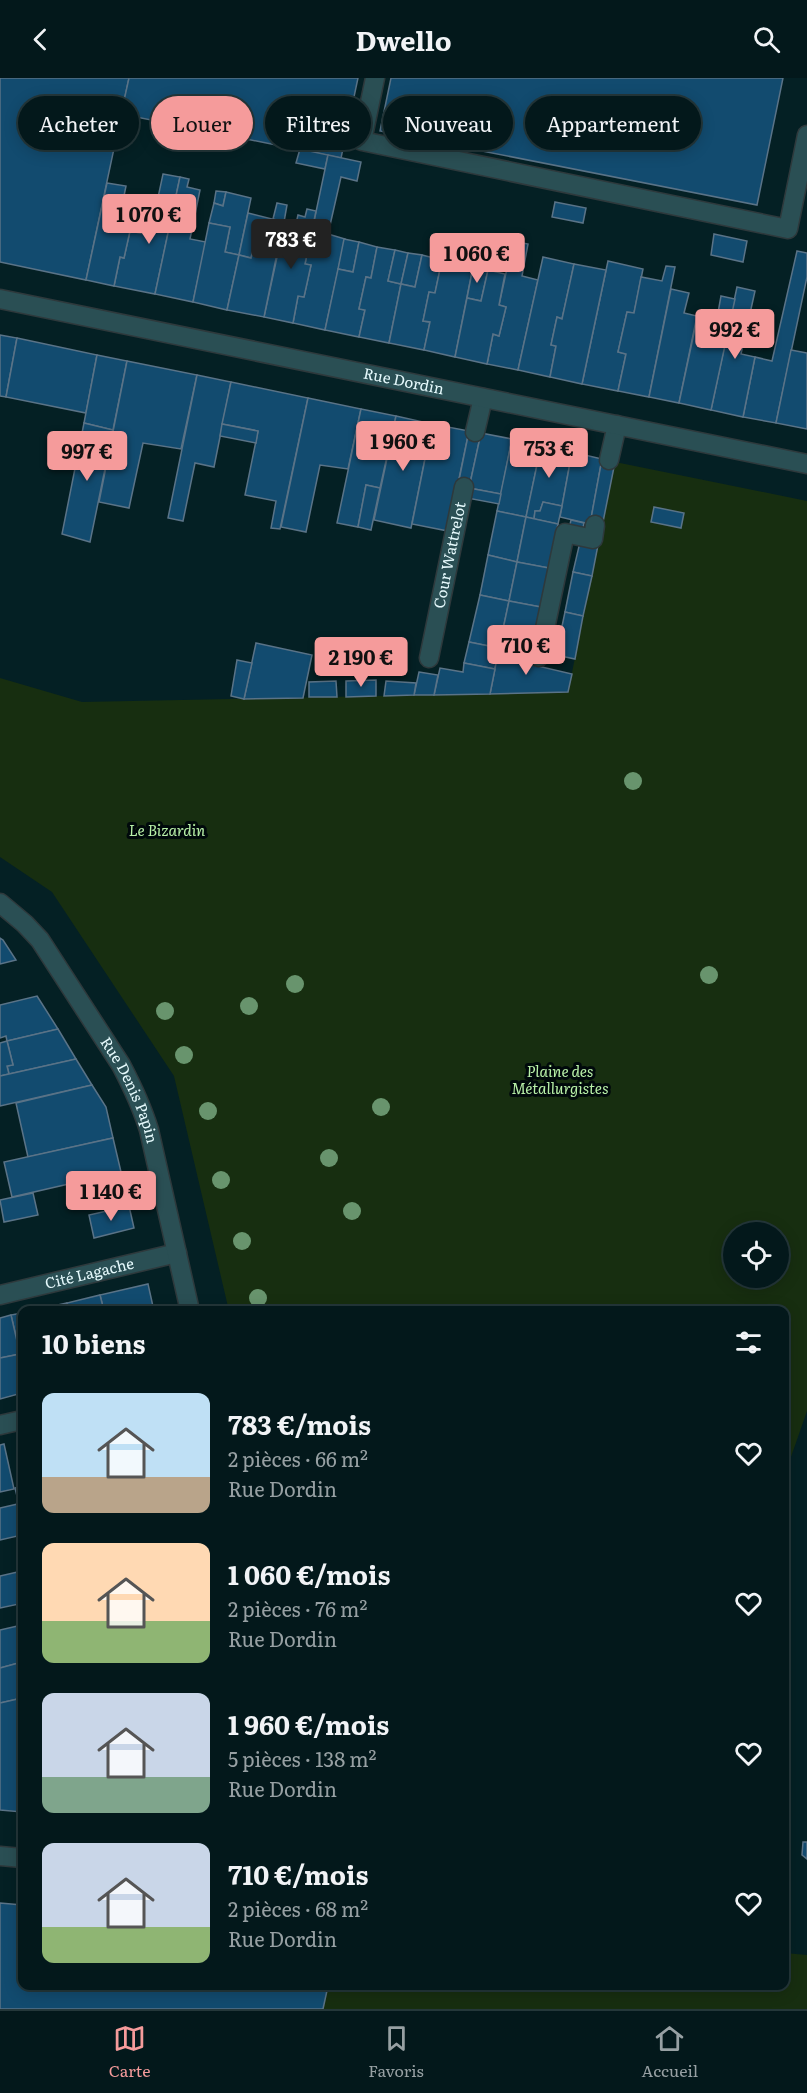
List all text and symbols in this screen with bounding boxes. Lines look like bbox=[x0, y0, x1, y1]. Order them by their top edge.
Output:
text: Dwello bbox=[355, 19, 452, 59]
icon: back bbox=[24, 23, 57, 56]
icon: search bbox=[750, 23, 783, 56]
chip: Acheter bbox=[18, 96, 139, 150]
chip: Louer bbox=[151, 96, 253, 150]
chip: Filtres bbox=[265, 96, 371, 150]
chip: Nouveau bbox=[383, 96, 513, 150]
chip: Appartement bbox=[525, 96, 701, 150]
pin: 1 070 € bbox=[94, 194, 204, 245]
text: 1 070 € bbox=[116, 198, 182, 228]
pin: 783 € bbox=[249, 219, 333, 270]
text: 783 € bbox=[265, 223, 317, 253]
pin: 1 060 € bbox=[422, 233, 532, 284]
text: 1 060 € bbox=[444, 237, 510, 267]
pin: 992 € bbox=[693, 309, 777, 360]
text: 992 € bbox=[709, 313, 761, 343]
street label: Rue Dordin bbox=[362, 361, 446, 400]
pin: 1 960 € bbox=[348, 421, 458, 472]
text: 1 960 € bbox=[370, 425, 436, 455]
pin: 753 € bbox=[507, 428, 591, 479]
pin: 997 € bbox=[45, 431, 129, 482]
text: 753 € bbox=[524, 432, 574, 462]
text: 997 € bbox=[61, 435, 113, 465]
street label: Cour Wattrelot bbox=[426, 499, 471, 610]
pin: 710 € bbox=[484, 625, 568, 676]
text: 710 € bbox=[501, 629, 551, 659]
pin: 2 190 € bbox=[306, 637, 416, 688]
text: 2 190 € bbox=[329, 641, 393, 671]
park label: Le Bizardin bbox=[129, 818, 205, 841]
street label: Rue Denis Papin bbox=[96, 1032, 165, 1145]
park label: Plaine des Métallurgistes bbox=[512, 1059, 609, 1099]
pin: 1 140 € bbox=[56, 1171, 166, 1222]
text: 1 140 € bbox=[80, 1175, 142, 1205]
map controls bbox=[723, 1222, 789, 1288]
button: locate bbox=[723, 1222, 789, 1288]
street label: Cité Lagache bbox=[42, 1251, 136, 1294]
text: 10 biens bbox=[42, 1323, 146, 1362]
icon: filters bbox=[732, 1326, 765, 1359]
text: 783 €/mois bbox=[228, 1404, 371, 1443]
icon: home bbox=[90, 1417, 162, 1489]
icon: heart bbox=[732, 1437, 765, 1470]
text: 2 pièces · 66 m² bbox=[228, 1443, 368, 1473]
text: Rue Dordin bbox=[228, 1473, 337, 1503]
text: 1 060 €/mois bbox=[228, 1554, 390, 1593]
icon: home bbox=[90, 1567, 162, 1639]
icon: heart bbox=[732, 1587, 765, 1620]
text: 2 pièces · 76 m² bbox=[228, 1593, 367, 1623]
text: Rue Dordin bbox=[228, 1623, 337, 1653]
text: 1 960 €/mois bbox=[228, 1704, 389, 1743]
icon: home bbox=[90, 1717, 162, 1789]
icon: heart bbox=[732, 1737, 765, 1770]
text: 5 pièces · 138 m² bbox=[228, 1743, 377, 1773]
text: Rue Dordin bbox=[228, 1773, 337, 1803]
text: 710 €/mois bbox=[228, 1854, 368, 1893]
icon: home bbox=[90, 1867, 162, 1939]
icon: heart bbox=[732, 1887, 765, 1920]
text: 2 pièces · 68 m² bbox=[228, 1893, 368, 1923]
text: Rue Dordin bbox=[228, 1923, 337, 1953]
tab: Carte bbox=[109, 2022, 151, 2082]
tab: Favoris bbox=[368, 2022, 424, 2082]
tab: Accueil bbox=[641, 2022, 698, 2082]

